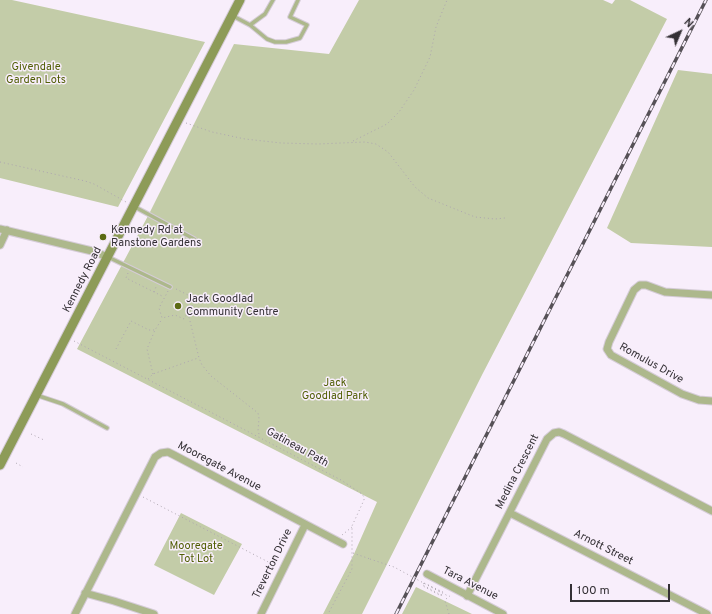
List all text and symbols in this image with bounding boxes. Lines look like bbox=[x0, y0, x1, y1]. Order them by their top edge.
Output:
north arrow bbox=[660, 12, 700, 52]
text: N bbox=[681, 16, 696, 31]
park label: Givendale Garden Lots bbox=[6, 61, 66, 87]
place label: Kennedy Rd at Ranstone Gardens bbox=[111, 224, 201, 250]
marker: Kennedy Rd at Ranstone Gardens bbox=[98, 232, 108, 242]
street label: Kennedy Road bbox=[61, 245, 105, 315]
place label: Jack Goodlad Community Centre bbox=[186, 293, 279, 319]
marker: Jack Goodlad Community Centre bbox=[173, 301, 183, 311]
street label: Romulus Drive bbox=[617, 341, 685, 387]
park label: Jack Goodlad Park bbox=[302, 377, 368, 403]
street label: Gatineau Path bbox=[264, 425, 330, 471]
street label: Medina Crescent bbox=[493, 432, 543, 512]
street label: Mooregate Avenue bbox=[175, 439, 263, 495]
street label: Treverton Drive bbox=[250, 527, 296, 601]
street label: Arnott Street bbox=[571, 527, 635, 569]
park label: Mooregate Tot Lot bbox=[169, 540, 223, 566]
street label: Tara Avenue bbox=[440, 564, 500, 604]
scale bar bbox=[572, 576, 672, 602]
text: 100 m bbox=[577, 583, 610, 599]

